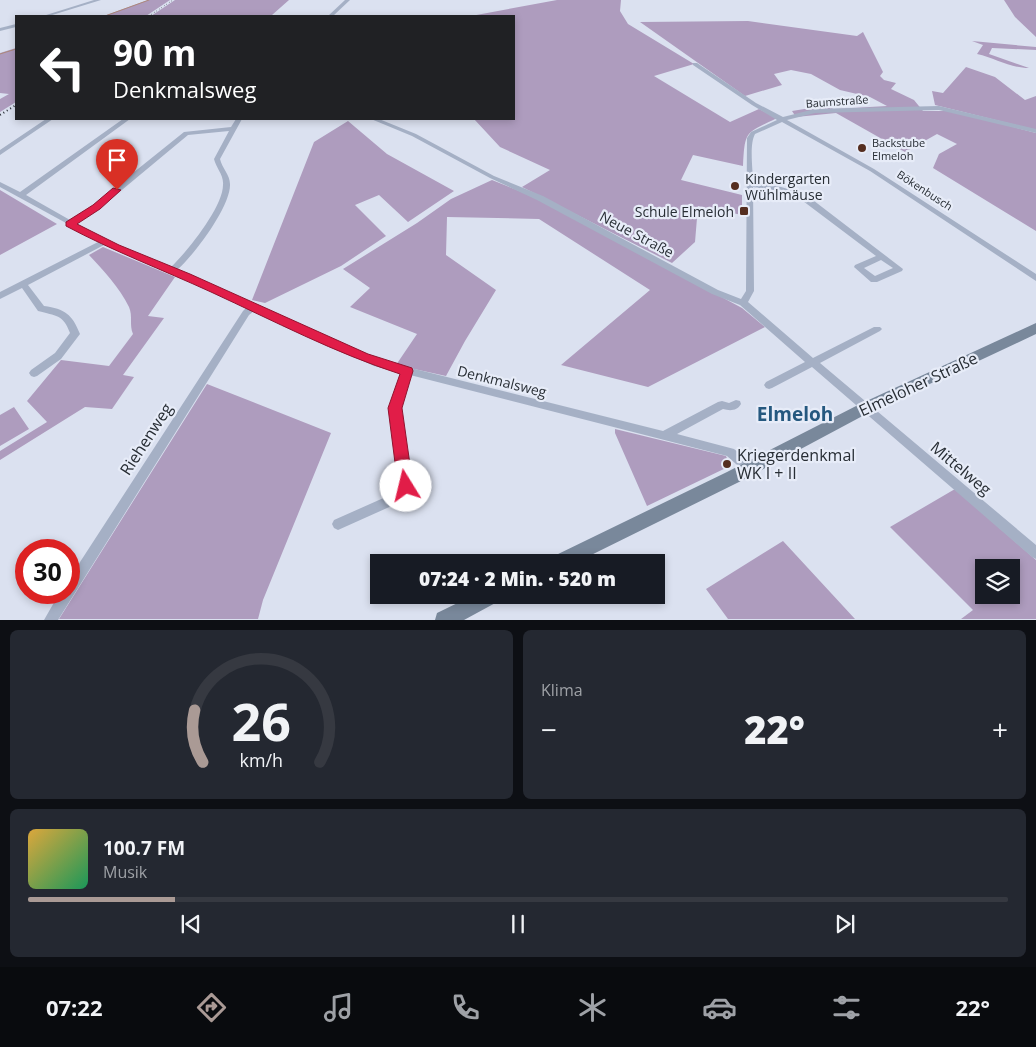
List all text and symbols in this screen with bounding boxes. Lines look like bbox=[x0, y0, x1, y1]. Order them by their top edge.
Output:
text: 90 m bbox=[113, 29, 196, 76]
icon: left bbox=[30, 35, 95, 100]
text: Denkmalsweg bbox=[113, 74, 256, 104]
street label: Baumstraße bbox=[805, 91, 869, 111]
place label: Backstube Elmeloh bbox=[872, 135, 925, 163]
pin bbox=[96, 139, 138, 190]
marker: Backstube Elmeloh bbox=[856, 142, 868, 154]
icon: arrive bbox=[103, 146, 131, 174]
street label: Bökenbusch bbox=[894, 167, 956, 213]
place label: Kindergarten Wühlmäuse bbox=[745, 169, 830, 204]
marker: Kindergarten Wühlmäuse bbox=[729, 180, 741, 192]
place label: Schule Elmeloh bbox=[635, 202, 734, 221]
marker: Schule Elmeloh bbox=[738, 205, 750, 217]
street label: Neue Straße bbox=[597, 207, 677, 262]
street label: Elmeloher Straße bbox=[855, 347, 981, 421]
street label: Denkmalsweg bbox=[455, 361, 549, 401]
street label: Riehenweg bbox=[115, 399, 178, 479]
district label: Elmeloh bbox=[757, 401, 833, 427]
street label: Mittelweg bbox=[926, 436, 996, 500]
place label: Kriegerdenkmal WK I + II bbox=[737, 444, 855, 484]
marker: Kriegerdenkmal WK I + II bbox=[721, 458, 733, 470]
position arrow bbox=[379, 459, 431, 511]
speed limit sign: 30 bbox=[15, 539, 80, 604]
map controls bbox=[975, 559, 1020, 604]
button: layers bbox=[975, 559, 1020, 604]
text: 07:24 · 2 Min. · 520 m bbox=[419, 566, 616, 592]
text: Klima bbox=[541, 679, 583, 701]
text: 26 bbox=[232, 685, 291, 756]
text: 22° bbox=[744, 703, 805, 755]
text: − bbox=[541, 710, 557, 748]
text: + bbox=[992, 710, 1008, 748]
text: km/h bbox=[240, 748, 283, 772]
text: 100.7 FM bbox=[103, 835, 185, 861]
text: Musik bbox=[103, 861, 147, 883]
icon: previous bbox=[177, 910, 205, 938]
icon: pause bbox=[504, 910, 532, 938]
icon: next bbox=[831, 910, 859, 938]
icon: directions bbox=[194, 990, 229, 1025]
icon: music bbox=[321, 990, 356, 1025]
icon: phone bbox=[448, 990, 483, 1025]
icon: climate bbox=[575, 990, 610, 1025]
icon: car bbox=[702, 990, 737, 1025]
icon: filters bbox=[829, 990, 864, 1025]
text: 07:22 bbox=[46, 992, 103, 1022]
text: 22° bbox=[955, 992, 990, 1022]

